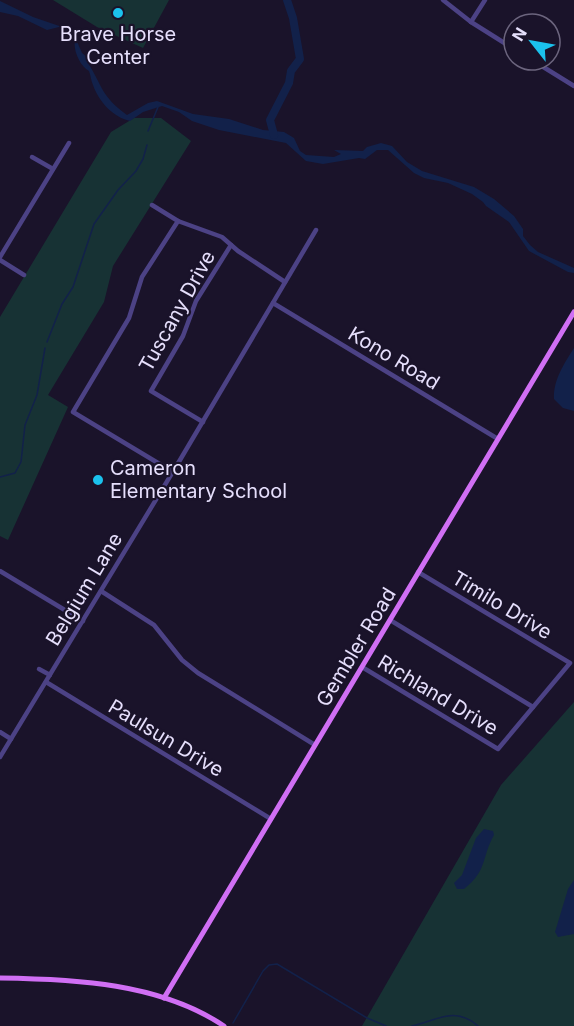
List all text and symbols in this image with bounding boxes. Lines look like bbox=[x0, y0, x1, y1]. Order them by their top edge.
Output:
marker: Brave Horse Center bbox=[111, 6, 125, 20]
north arrow bbox=[502, 12, 562, 72]
place label: Brave Horse Center bbox=[60, 22, 176, 69]
text: N bbox=[507, 24, 531, 45]
street label: Tuscany Drive bbox=[134, 246, 220, 376]
street label: Kono Road bbox=[344, 321, 444, 395]
place label: Cameron Elementary School bbox=[110, 456, 287, 503]
marker: Cameron Elementary School bbox=[91, 473, 105, 487]
street label: Belgium Lane bbox=[41, 528, 127, 650]
street label: Timilo Drive bbox=[448, 566, 556, 644]
street label: Gembler Road bbox=[311, 583, 401, 711]
street label: Richland Drive bbox=[373, 650, 503, 740]
street label: Paulsun Drive bbox=[104, 694, 228, 782]

